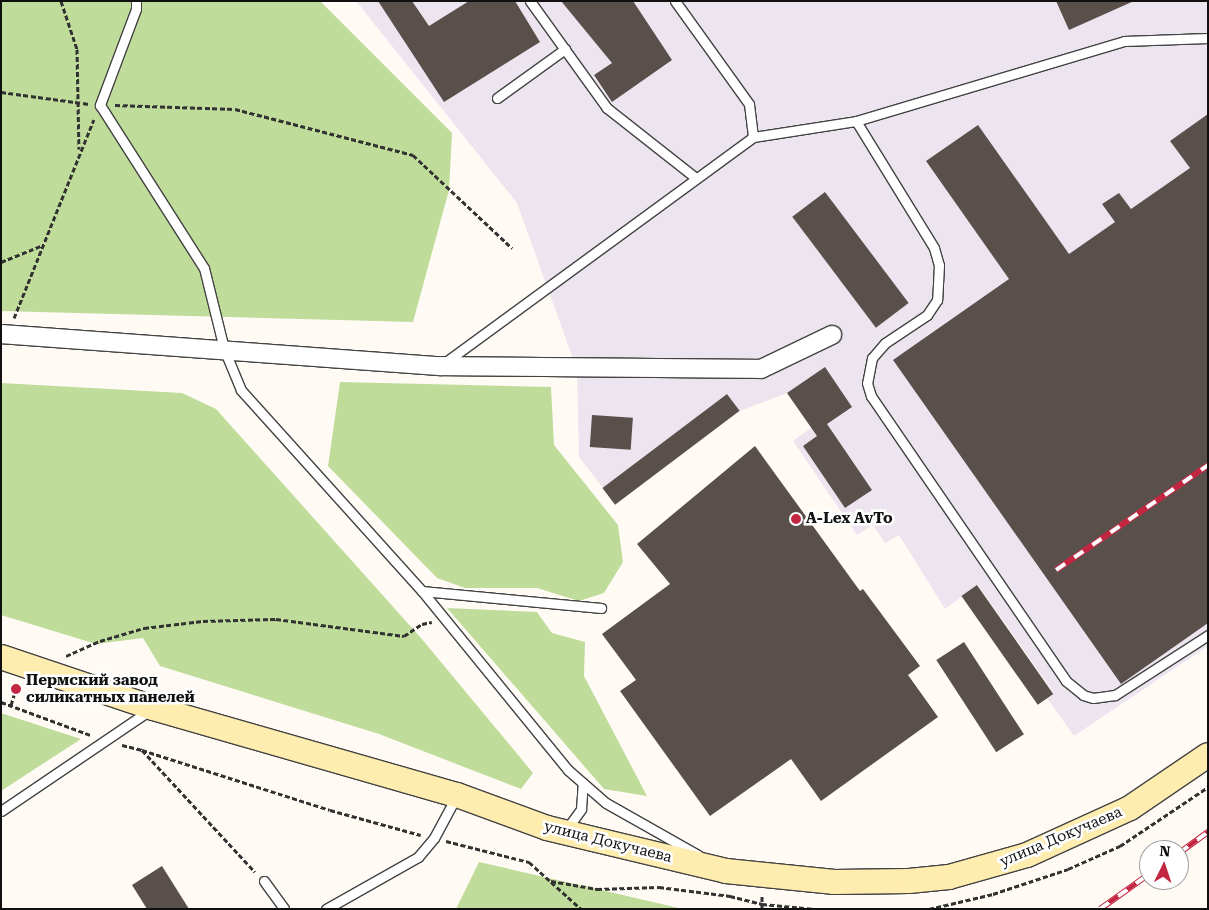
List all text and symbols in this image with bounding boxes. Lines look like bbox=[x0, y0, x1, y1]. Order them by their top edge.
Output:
place label: A-Lex AvTo bbox=[806, 510, 893, 528]
marker: A-Lex AvTo bbox=[790, 513, 802, 525]
place label: Пермский завод силикатных панелей bbox=[26, 671, 195, 706]
marker: Пермский завод силикатных панелей bbox=[10, 683, 22, 695]
street label: улица Докучаева bbox=[997, 803, 1125, 871]
street label: улица Докучаева bbox=[542, 817, 674, 867]
north arrow bbox=[1139, 840, 1189, 890]
text: N bbox=[1159, 843, 1171, 859]

